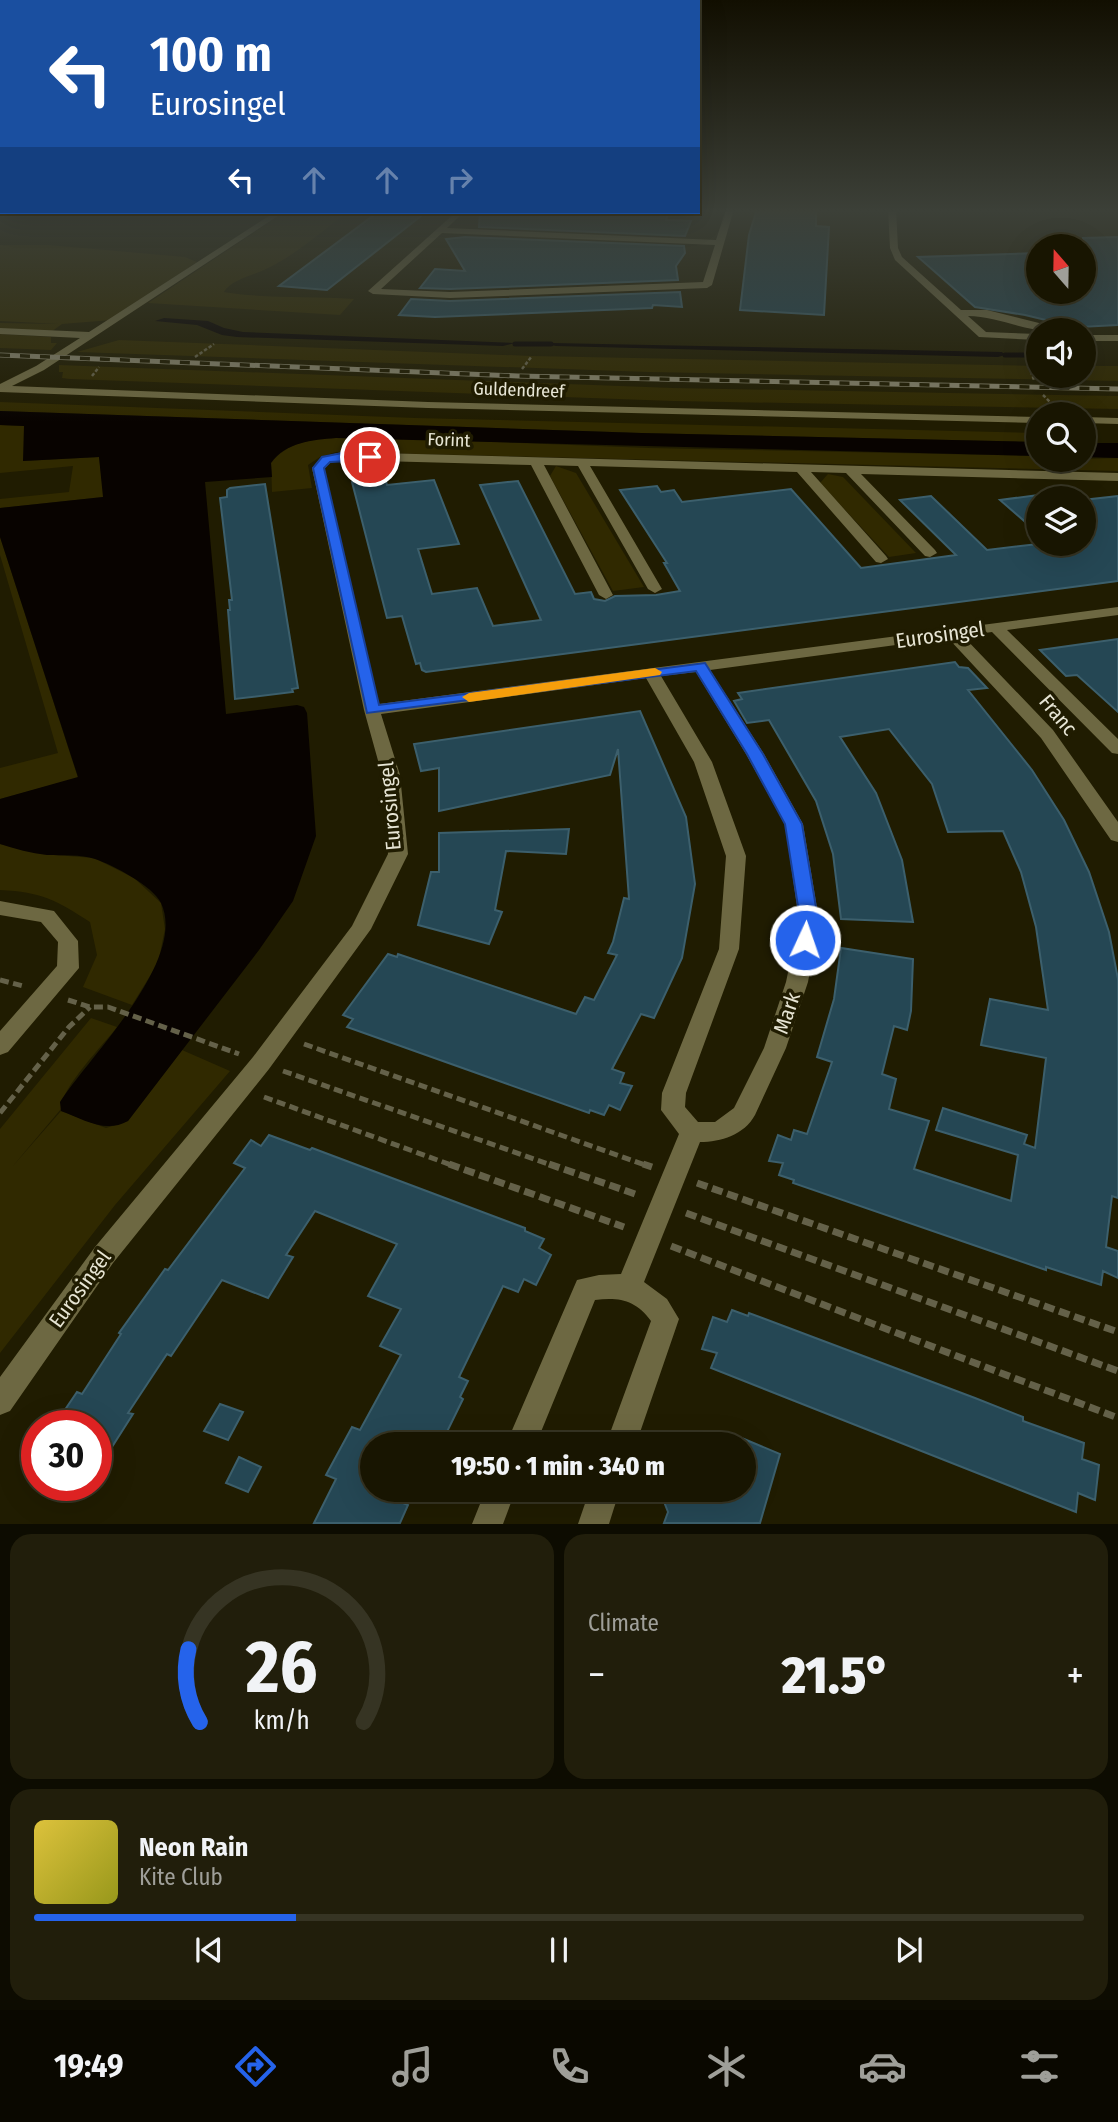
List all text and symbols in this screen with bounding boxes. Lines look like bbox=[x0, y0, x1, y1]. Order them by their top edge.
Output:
text: 100 m bbox=[150, 25, 272, 84]
icon: left bbox=[35, 28, 126, 119]
text: Eurosingel bbox=[150, 85, 286, 123]
icon: left bbox=[222, 161, 260, 199]
icon: ahead bbox=[295, 161, 333, 199]
icon: ahead bbox=[368, 161, 406, 199]
icon: right bbox=[441, 161, 479, 199]
north arrow bbox=[1026, 234, 1096, 304]
map controls bbox=[1026, 234, 1096, 556]
button: sound bbox=[1026, 318, 1096, 388]
street label: Guldendreef bbox=[473, 377, 566, 403]
button: search bbox=[1026, 402, 1096, 472]
pin bbox=[340, 427, 400, 487]
street label: Forint bbox=[427, 428, 471, 452]
icon: arrive bbox=[351, 438, 389, 476]
button: layers bbox=[1026, 486, 1096, 556]
street label: Eurosingel bbox=[894, 616, 986, 654]
street label: Franc bbox=[1033, 689, 1083, 741]
street label: Eurosingel bbox=[373, 760, 407, 852]
position arrow bbox=[768, 903, 842, 977]
street label: Mark bbox=[768, 989, 806, 1037]
street label: Eurosingel bbox=[43, 1245, 117, 1333]
speed limit sign: 30 bbox=[21, 1410, 112, 1501]
text: 19:50 · 1 min · 340 m bbox=[451, 1451, 665, 1482]
text: Climate bbox=[588, 1609, 659, 1637]
text: 26 bbox=[245, 1625, 318, 1712]
text: 21.5° bbox=[782, 1644, 890, 1707]
text: − bbox=[588, 1652, 605, 1698]
text: + bbox=[1067, 1652, 1084, 1698]
text: km/h bbox=[254, 1706, 310, 1736]
text: Neon Rain bbox=[139, 1832, 248, 1863]
text: Kite Club bbox=[139, 1863, 223, 1891]
icon: previous bbox=[190, 1931, 228, 1969]
icon: pause bbox=[540, 1931, 578, 1969]
icon: next bbox=[890, 1931, 928, 1969]
icon: directions bbox=[231, 2042, 280, 2091]
icon: music bbox=[388, 2042, 437, 2091]
icon: phone bbox=[545, 2042, 594, 2091]
icon: climate bbox=[702, 2042, 751, 2091]
icon: car bbox=[858, 2042, 907, 2091]
icon: filters bbox=[1015, 2042, 1064, 2091]
text: 19:49 bbox=[54, 2047, 124, 2085]

